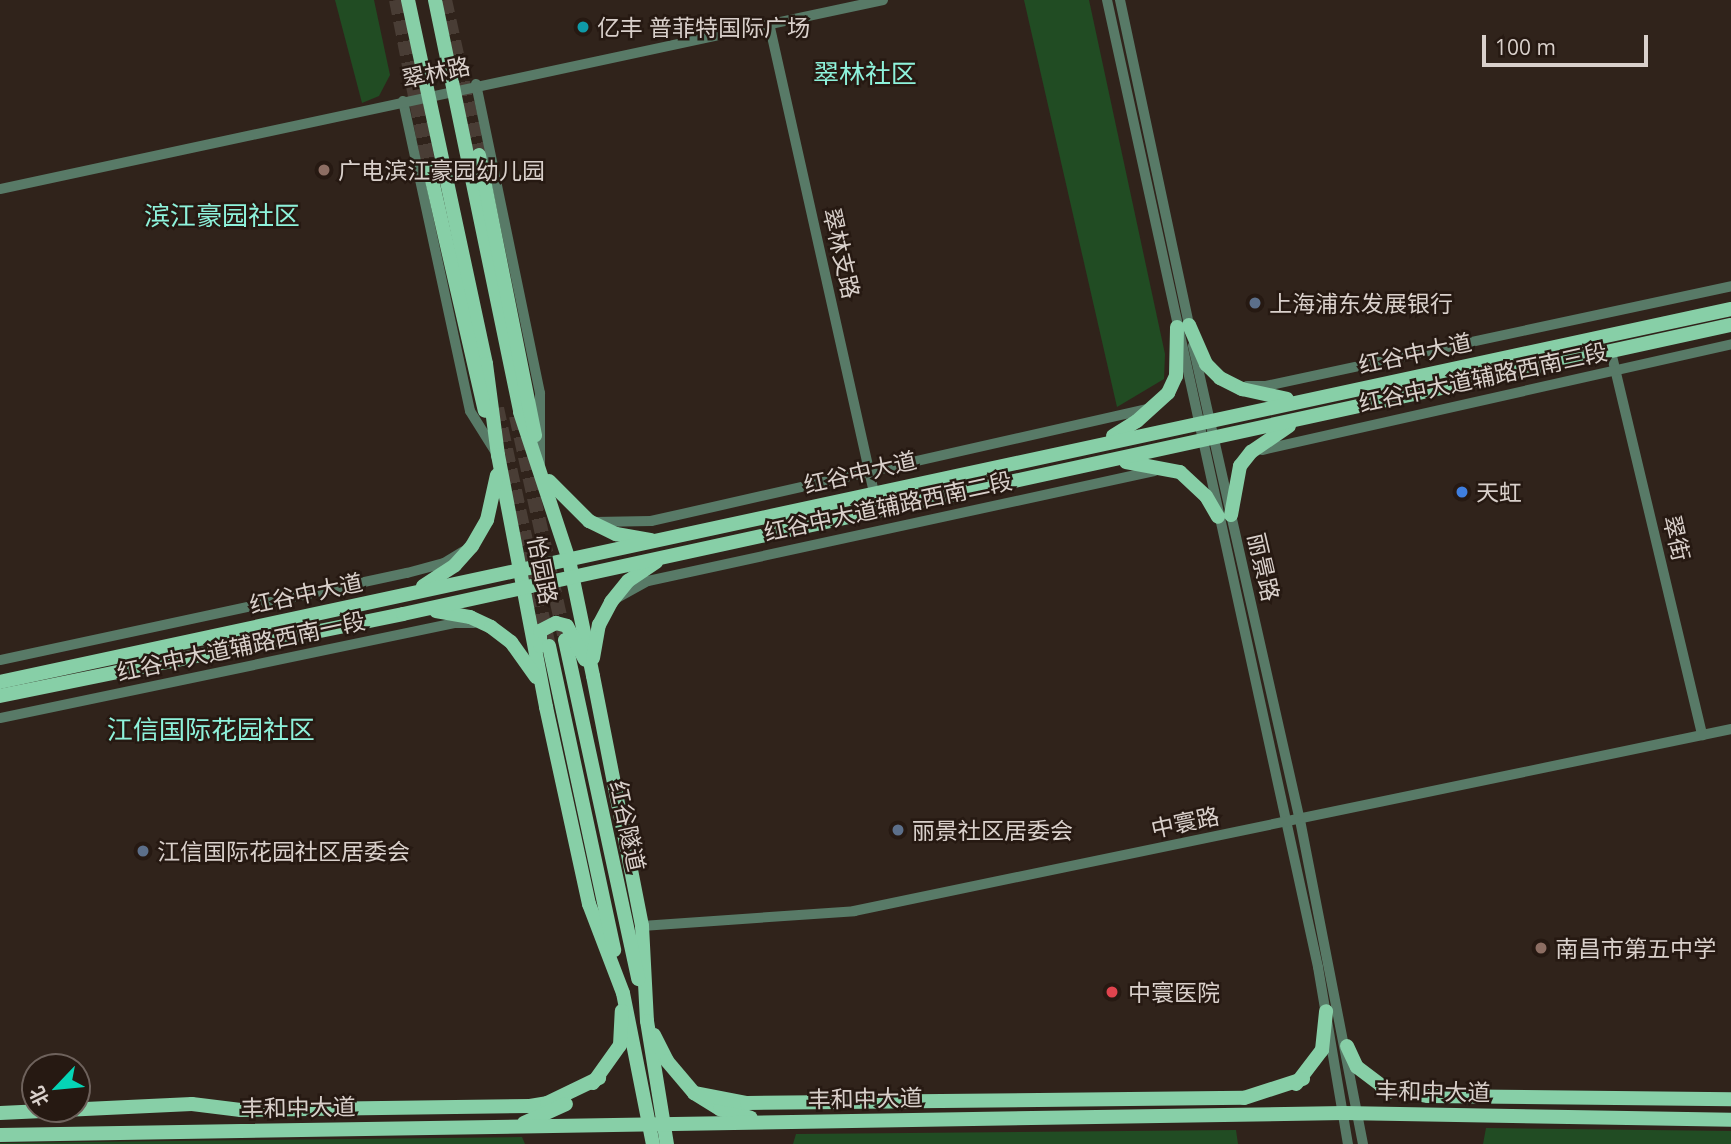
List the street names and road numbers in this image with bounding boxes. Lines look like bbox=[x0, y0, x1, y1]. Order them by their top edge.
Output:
street label: 翠林路 bbox=[399, 51, 473, 93]
street label: 翠林支路 bbox=[818, 205, 866, 301]
street label: 红谷中大道 bbox=[1356, 328, 1474, 378]
street label: 红谷中大道辅路西南三段 bbox=[1356, 337, 1610, 417]
street label: 红谷中大道 bbox=[801, 446, 919, 498]
street label: 红谷中大道辅路西南二段 bbox=[761, 466, 1015, 546]
street label: 翠街 bbox=[1658, 512, 1696, 564]
street label: 丽景路 bbox=[1243, 530, 1285, 604]
street label: 怡园路 bbox=[523, 534, 563, 606]
street label: 红谷中大道 bbox=[247, 568, 365, 618]
street label: 红谷中大道辅路西南一段 bbox=[114, 606, 368, 686]
street label: 红谷隧道 bbox=[605, 778, 651, 874]
street label: 中寰路 bbox=[1148, 801, 1222, 843]
street label: 丰和中大道 bbox=[1375, 1076, 1491, 1106]
street label: 丰和中大道 bbox=[807, 1083, 923, 1113]
street label: 丰和中大道 bbox=[240, 1092, 356, 1122]

